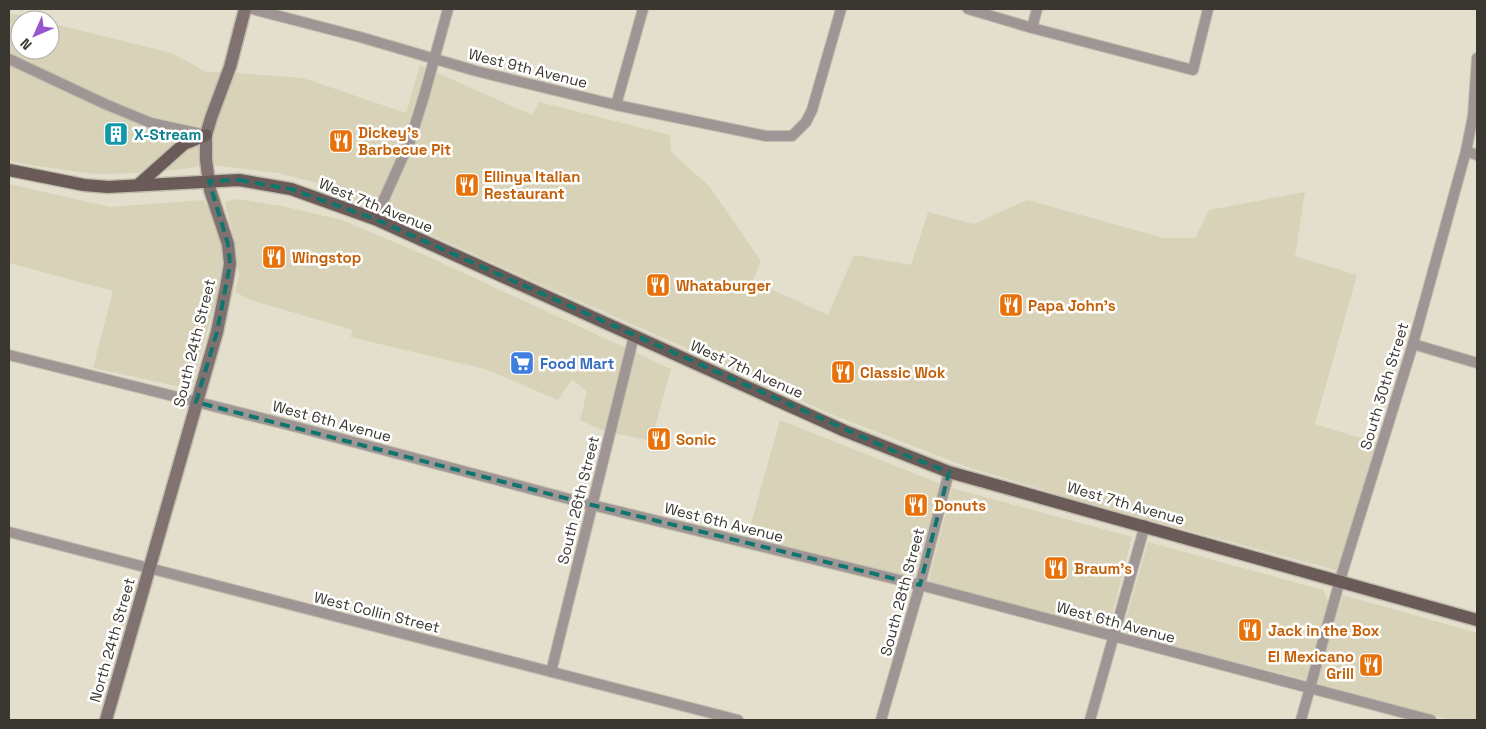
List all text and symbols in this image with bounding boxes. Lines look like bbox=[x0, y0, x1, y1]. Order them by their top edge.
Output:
north arrow bbox=[10, 10, 60, 60]
text: N bbox=[16, 35, 35, 54]
street label: West 9th Avenue bbox=[466, 44, 590, 92]
building icon: X-Stream bbox=[103, 121, 129, 147]
place label: Dickey's Barbecue Pit bbox=[358, 123, 451, 159]
place label: X-Stream bbox=[134, 125, 201, 144]
restaurant icon: Dickey's Barbecue Pit bbox=[328, 128, 354, 154]
place label: Ellinya Italian Restaurant bbox=[484, 167, 580, 203]
restaurant icon: Ellinya Italian Restaurant bbox=[454, 172, 480, 198]
street label: West 7th Avenue bbox=[316, 173, 436, 237]
restaurant icon: Wingstop bbox=[261, 244, 287, 270]
place label: Wingstop bbox=[292, 248, 361, 267]
restaurant icon: Whataburger bbox=[645, 272, 671, 298]
place label: Whataburger bbox=[676, 276, 771, 295]
street label: South 24th Street bbox=[169, 277, 219, 409]
restaurant icon: Papa John's bbox=[998, 292, 1024, 318]
place label: Papa John's bbox=[1028, 296, 1116, 315]
street label: South 30th Street bbox=[1356, 320, 1412, 452]
street label: West 7th Avenue bbox=[688, 336, 806, 402]
supermarket icon: Food Mart bbox=[509, 350, 535, 376]
place label: Food Mart bbox=[540, 354, 615, 373]
restaurant icon: Classic Wok bbox=[830, 359, 856, 385]
place label: Classic Wok bbox=[860, 363, 946, 382]
street label: West 6th Avenue bbox=[271, 396, 394, 446]
restaurant icon: Sonic bbox=[646, 426, 672, 452]
place label: Sonic bbox=[676, 430, 717, 449]
street label: South 26th Street bbox=[553, 434, 603, 566]
street label: West 7th Avenue bbox=[1065, 477, 1187, 529]
restaurant icon: Donuts bbox=[903, 492, 929, 518]
place label: Donuts bbox=[934, 496, 986, 515]
street label: West 6th Avenue bbox=[662, 498, 786, 546]
street label: South 28th Street bbox=[876, 526, 928, 658]
restaurant icon: Braum's bbox=[1043, 555, 1069, 581]
place label: Braum's bbox=[1074, 559, 1132, 578]
street label: North 24th Street bbox=[85, 575, 139, 704]
street label: West Collin Street bbox=[312, 587, 442, 637]
street label: West 6th Avenue bbox=[1055, 597, 1178, 647]
restaurant icon: Jack in the Box bbox=[1237, 617, 1263, 643]
place label: Jack in the Box bbox=[1268, 621, 1379, 640]
place label: El Mexicano Grill bbox=[1268, 647, 1354, 683]
restaurant icon: El Mexicano Grill bbox=[1358, 652, 1384, 678]

